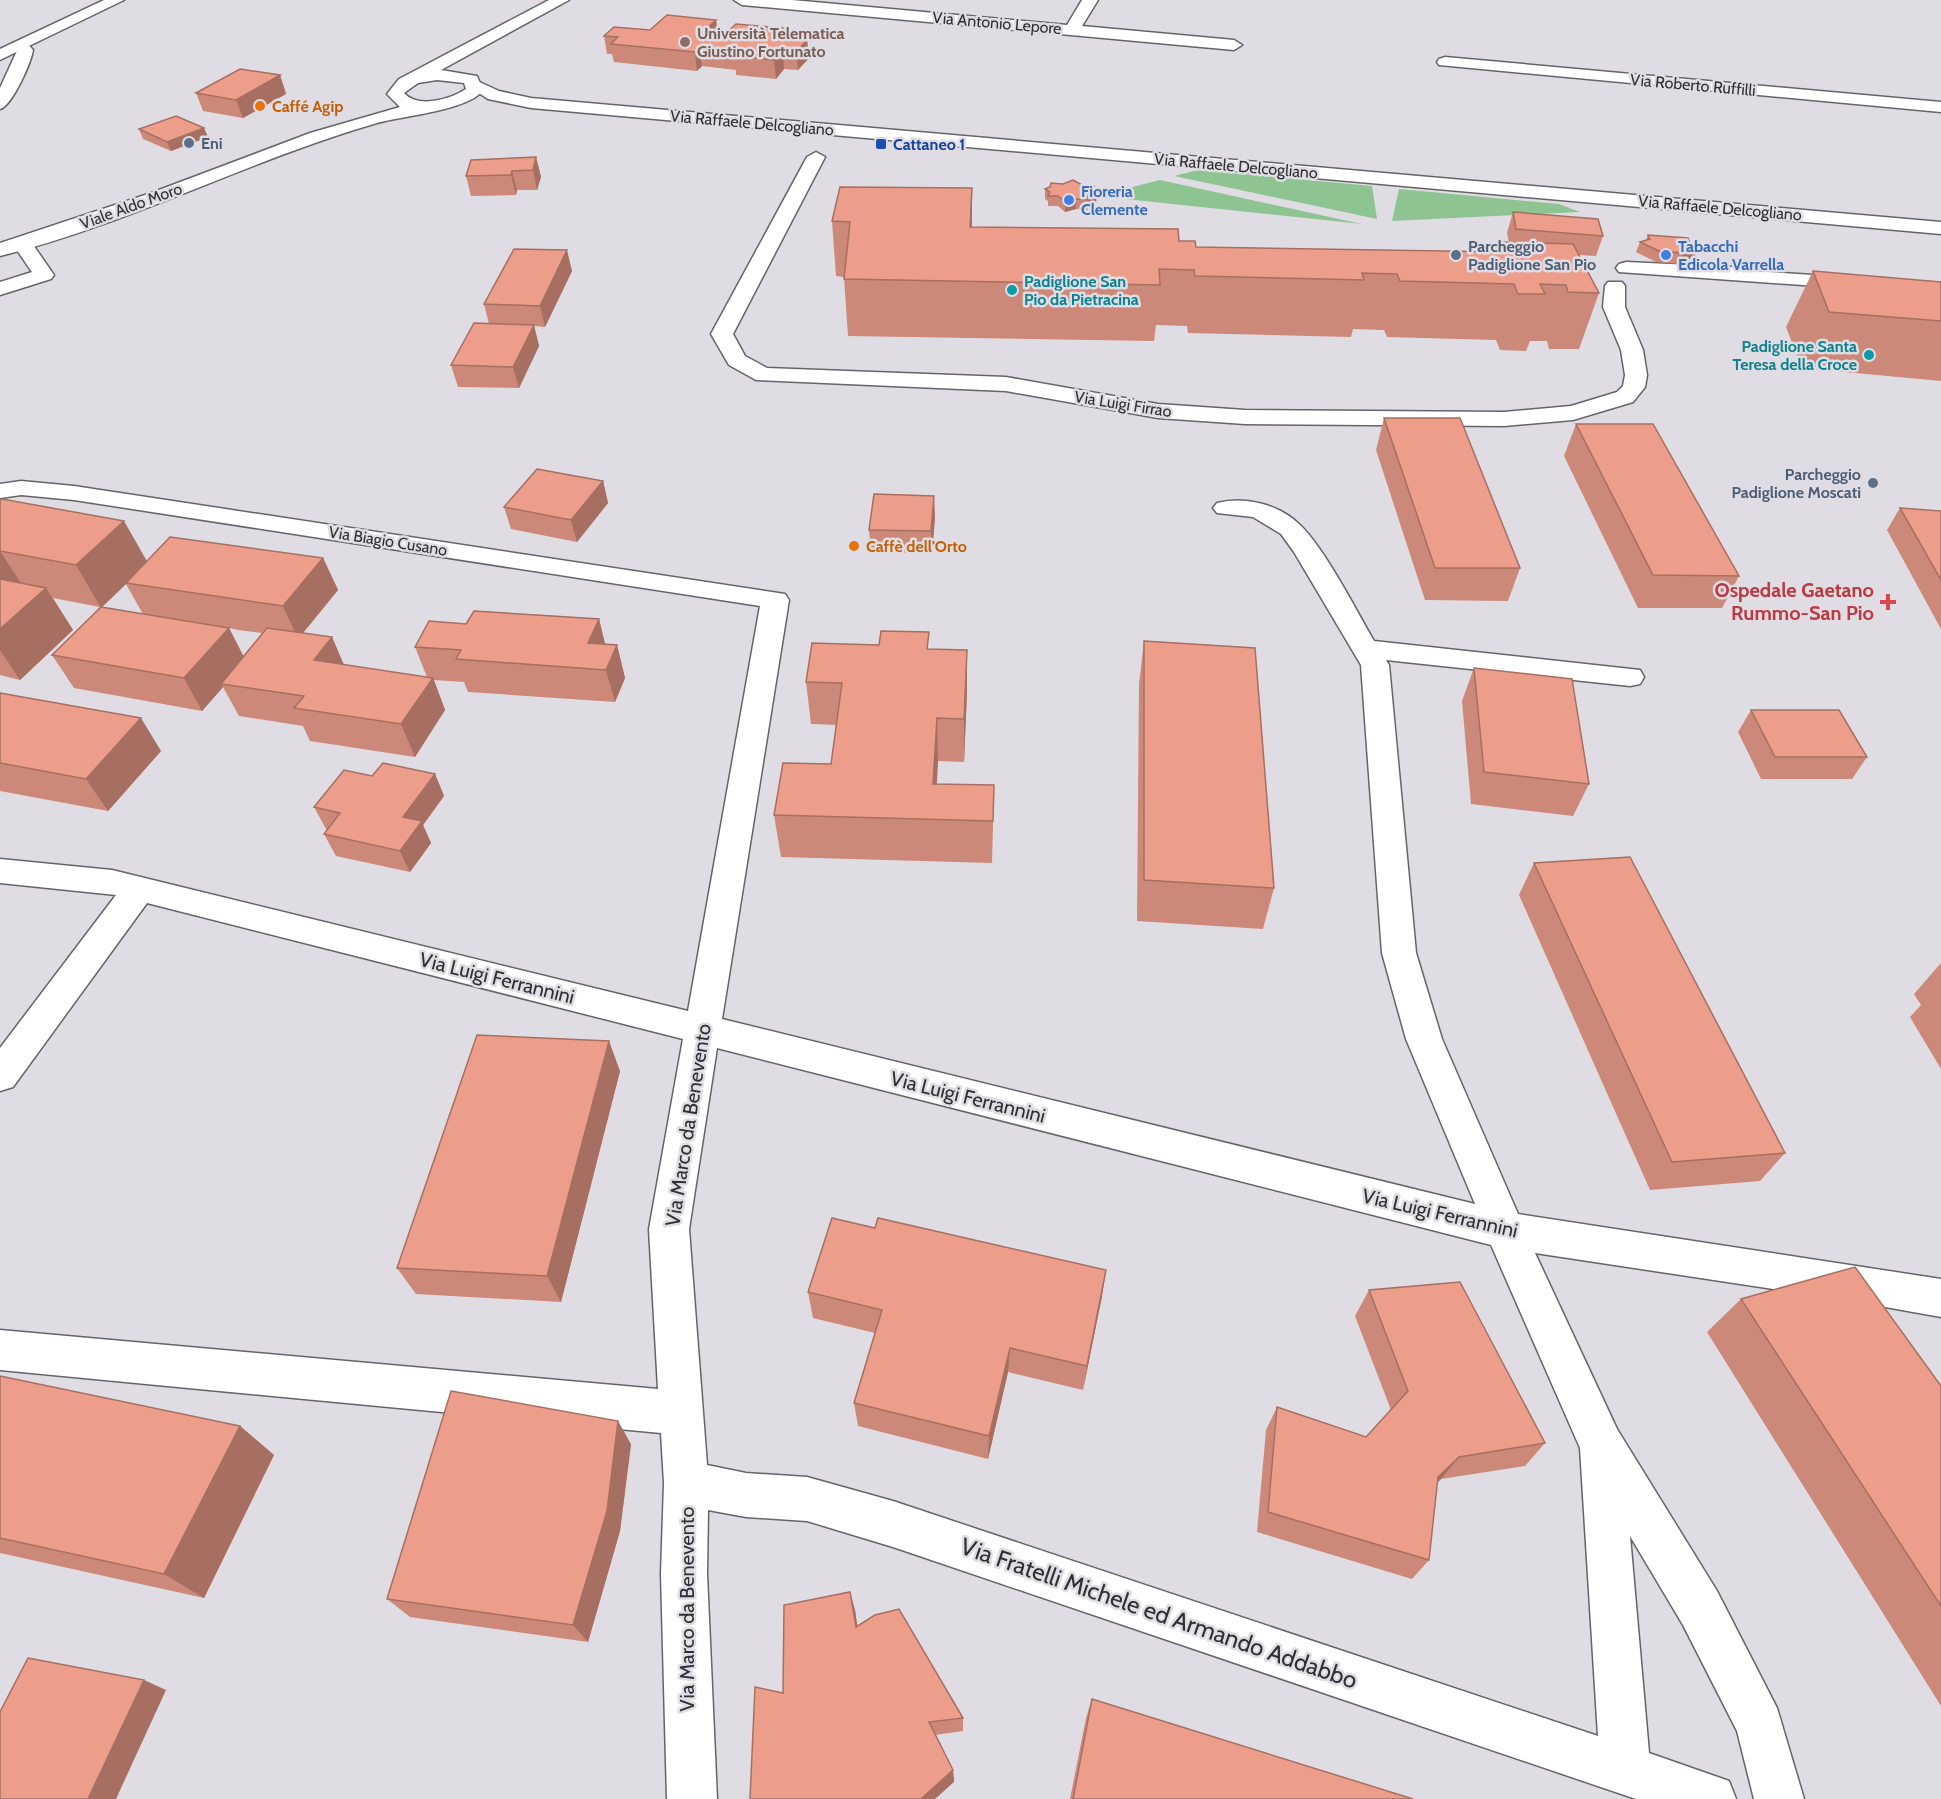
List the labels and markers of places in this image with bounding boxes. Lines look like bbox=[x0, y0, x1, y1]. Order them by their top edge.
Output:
place label: Università Telematica Giustino Fortunato bbox=[697, 24, 845, 61]
marker: Università Telematica Giustino Fortunato bbox=[678, 35, 692, 49]
place label: Caffé Agip bbox=[272, 97, 344, 116]
marker: Caffé Agip bbox=[253, 99, 267, 113]
place label: Eni bbox=[201, 134, 223, 153]
place label: Cattaneo 1 bbox=[893, 135, 965, 154]
marker: Eni bbox=[182, 136, 196, 150]
marker: Cattaneo 1 bbox=[874, 137, 888, 151]
place label: Fioreria Clemente bbox=[1081, 182, 1148, 219]
marker: Fioreria Clemente bbox=[1062, 193, 1076, 207]
place label: Parcheggio Padiglione San Pio bbox=[1468, 237, 1596, 274]
place label: Tabacchi Edicola Varrella bbox=[1678, 237, 1784, 274]
marker: Parcheggio Padiglione San Pio bbox=[1449, 248, 1463, 262]
marker: Tabacchi Edicola Varrella bbox=[1659, 248, 1673, 262]
place label: Padiglione San Pio da Pietracina bbox=[1024, 272, 1139, 309]
marker: Padiglione San Pio da Pietracina bbox=[1005, 283, 1019, 297]
place label: Padiglione Santa Teresa della Croce bbox=[1733, 337, 1857, 374]
marker: Padiglione Santa Teresa della Croce bbox=[1862, 348, 1876, 362]
place label: Parcheggio Padiglione Moscati bbox=[1731, 465, 1861, 502]
marker: Parcheggio Padiglione Moscati bbox=[1866, 476, 1880, 490]
place label: Caffè dell'Orto bbox=[866, 537, 967, 556]
marker: Caffè dell'Orto bbox=[847, 539, 861, 553]
place label: Ospedale Gaetano Rummo-San Pio bbox=[1715, 578, 1874, 625]
marker: Ospedale Gaetano Rummo-San Pio bbox=[1879, 593, 1897, 611]

